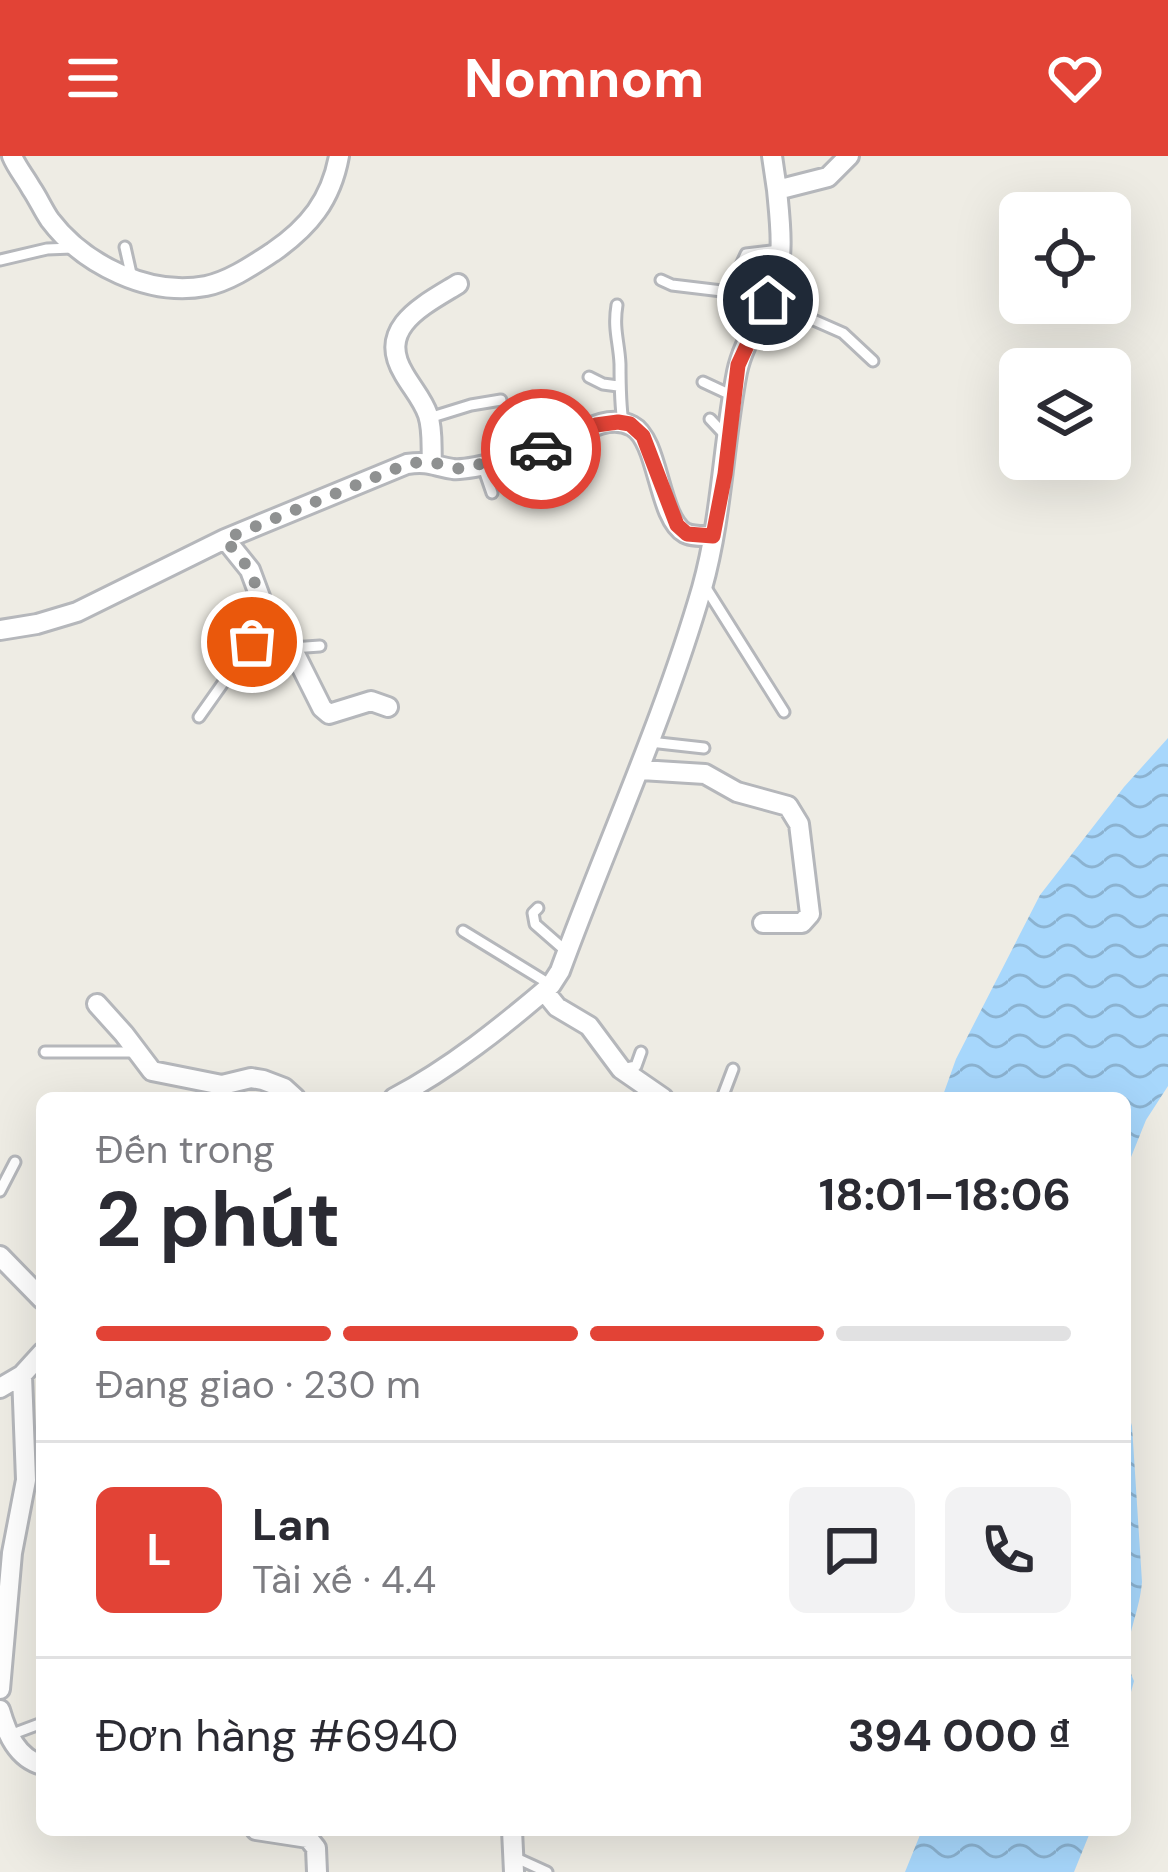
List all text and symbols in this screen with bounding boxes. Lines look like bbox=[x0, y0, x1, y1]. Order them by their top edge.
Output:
text: Nomnom bbox=[464, 43, 704, 114]
icon: menu bbox=[60, 45, 126, 111]
icon: heart bbox=[1042, 45, 1108, 111]
map controls bbox=[999, 192, 1131, 480]
button: locate bbox=[999, 192, 1131, 324]
pin bbox=[717, 249, 819, 351]
icon: home bbox=[735, 267, 801, 333]
button: layers bbox=[999, 348, 1131, 480]
courier bbox=[481, 389, 601, 509]
icon: car bbox=[508, 416, 574, 482]
pin bbox=[201, 591, 303, 693]
icon: bag bbox=[219, 609, 285, 675]
text: Đến trong bbox=[96, 1124, 275, 1175]
text: 18:01–18:06 bbox=[819, 1165, 1071, 1224]
text: 2 phút bbox=[96, 1169, 340, 1270]
text: Đang giao · 230 m bbox=[96, 1359, 421, 1410]
button: chat bbox=[789, 1487, 915, 1613]
button: phone bbox=[945, 1487, 1071, 1613]
text: Lan bbox=[252, 1495, 331, 1554]
text: L bbox=[146, 1520, 172, 1579]
text: Tài xế · 4.4 bbox=[252, 1554, 436, 1605]
text: Đơn hàng #6940 bbox=[96, 1706, 458, 1765]
text: 394 000 ₫ bbox=[848, 1706, 1071, 1765]

